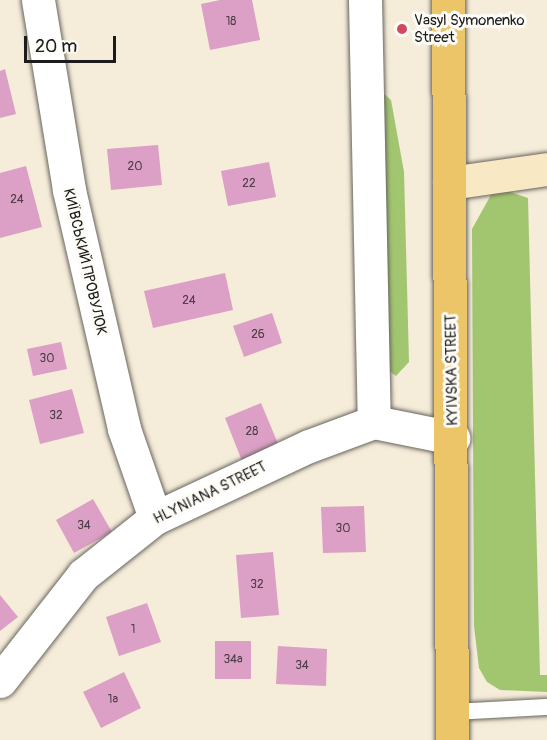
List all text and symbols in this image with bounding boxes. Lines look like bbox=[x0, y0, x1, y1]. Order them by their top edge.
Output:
place label: Vasyl Symonenko Street bbox=[414, 11, 525, 46]
house number: 18 bbox=[226, 15, 236, 29]
marker: Vasyl Symonenko Street bbox=[395, 22, 409, 36]
scale bar bbox=[27, 24, 118, 62]
text: 20 m bbox=[35, 35, 77, 58]
house number: 20 bbox=[128, 160, 142, 174]
house number: 22 bbox=[242, 177, 256, 191]
street label: КИЇВСЬКИЙ ПРОВУЛОК bbox=[59, 187, 111, 337]
house number: 24 bbox=[10, 193, 24, 207]
house number: 24 bbox=[182, 294, 196, 308]
street label: KYIVSKA STREET bbox=[442, 314, 462, 426]
house number: 26 bbox=[251, 328, 265, 342]
house number: 30 bbox=[40, 352, 54, 366]
house number: 32 bbox=[49, 409, 63, 423]
house number: 28 bbox=[246, 425, 258, 439]
street label: HLYNIANA STREET bbox=[151, 458, 269, 528]
house number: 34 bbox=[77, 519, 91, 533]
house number: 30 bbox=[336, 522, 350, 536]
house number: 32 bbox=[250, 578, 264, 592]
house number: 1 bbox=[131, 623, 135, 637]
house number: 34а bbox=[223, 653, 243, 667]
house number: 34 bbox=[295, 659, 309, 673]
house number: 1а bbox=[108, 693, 118, 707]

